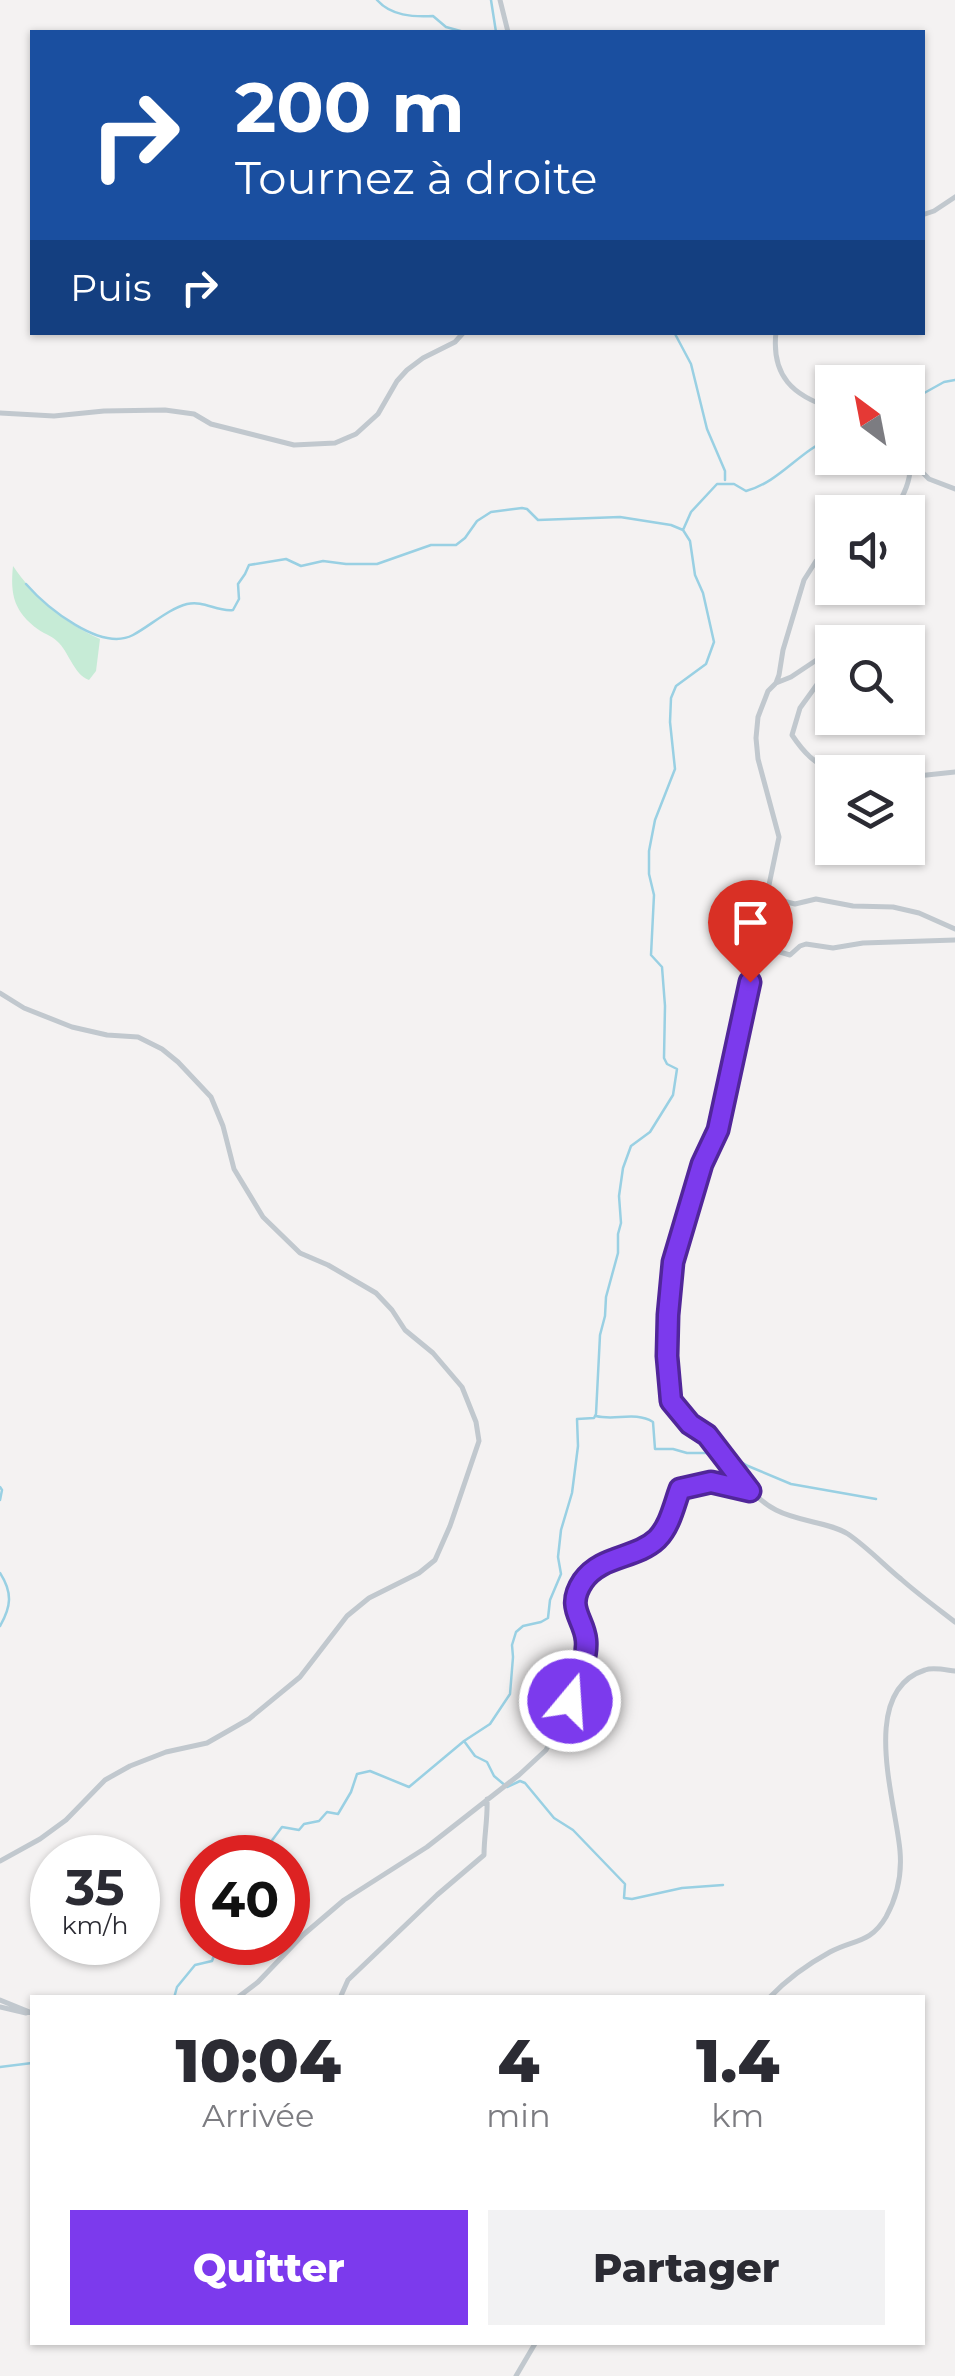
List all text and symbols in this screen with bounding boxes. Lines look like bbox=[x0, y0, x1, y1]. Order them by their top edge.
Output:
text: 200 m bbox=[235, 64, 465, 150]
icon: right bbox=[70, 70, 200, 200]
text: Tournez à droite bbox=[235, 150, 598, 205]
icon: right bbox=[172, 260, 227, 315]
text: Puis bbox=[70, 264, 152, 311]
north arrow bbox=[815, 365, 925, 475]
map controls bbox=[815, 365, 925, 865]
button: sound bbox=[815, 495, 925, 605]
button: search bbox=[815, 625, 925, 735]
button: layers bbox=[815, 755, 925, 865]
pin bbox=[708, 880, 793, 983]
icon: arrive bbox=[723, 895, 778, 950]
position arrow bbox=[518, 1649, 622, 1753]
speed limit sign: 40 bbox=[180, 1835, 310, 1965]
text: 35 bbox=[66, 1857, 124, 1918]
text: km/h bbox=[62, 1910, 128, 1940]
text: 10:04 bbox=[175, 2024, 341, 2097]
text: 4 bbox=[497, 2024, 539, 2097]
text: 1.4 bbox=[696, 2024, 780, 2097]
text: Arrivée bbox=[202, 2096, 314, 2135]
text: min bbox=[486, 2096, 551, 2135]
text: km bbox=[711, 2096, 764, 2135]
button: Quitter bbox=[70, 2210, 468, 2325]
button: Partager bbox=[488, 2210, 885, 2325]

